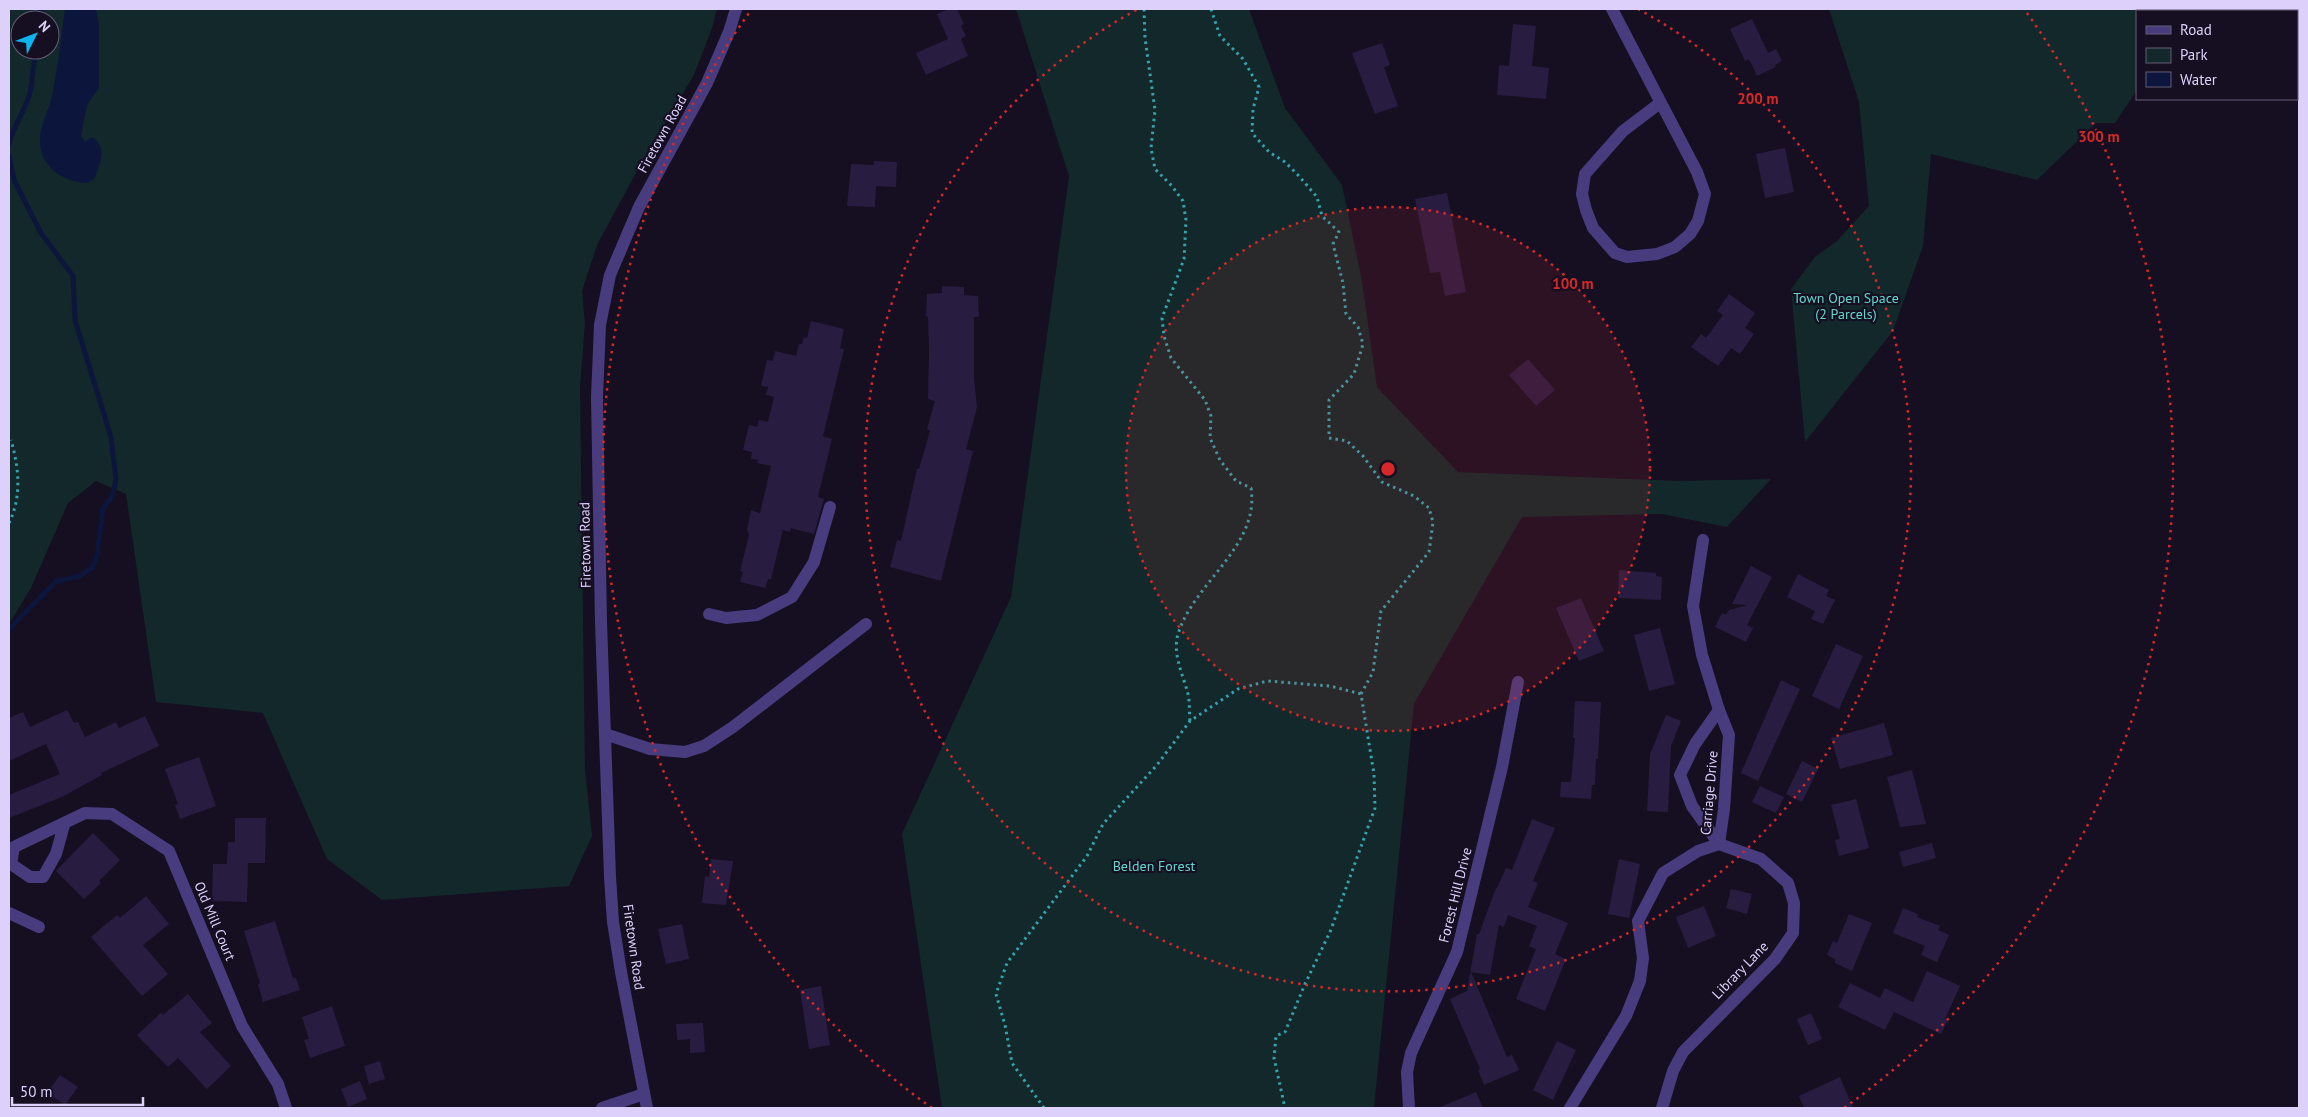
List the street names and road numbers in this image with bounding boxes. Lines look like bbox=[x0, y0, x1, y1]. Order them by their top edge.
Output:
street label: Firetown Road bbox=[633, 92, 691, 176]
street label: Firetown Road bbox=[575, 502, 595, 588]
street label: Carriage Drive bbox=[1696, 750, 1722, 836]
street label: Forest Hill Drive bbox=[1434, 846, 1476, 944]
street label: Old Mill Court bbox=[190, 879, 240, 963]
street label: Firetown Road bbox=[619, 903, 649, 991]
street label: Library Lane bbox=[1708, 937, 1772, 1003]

